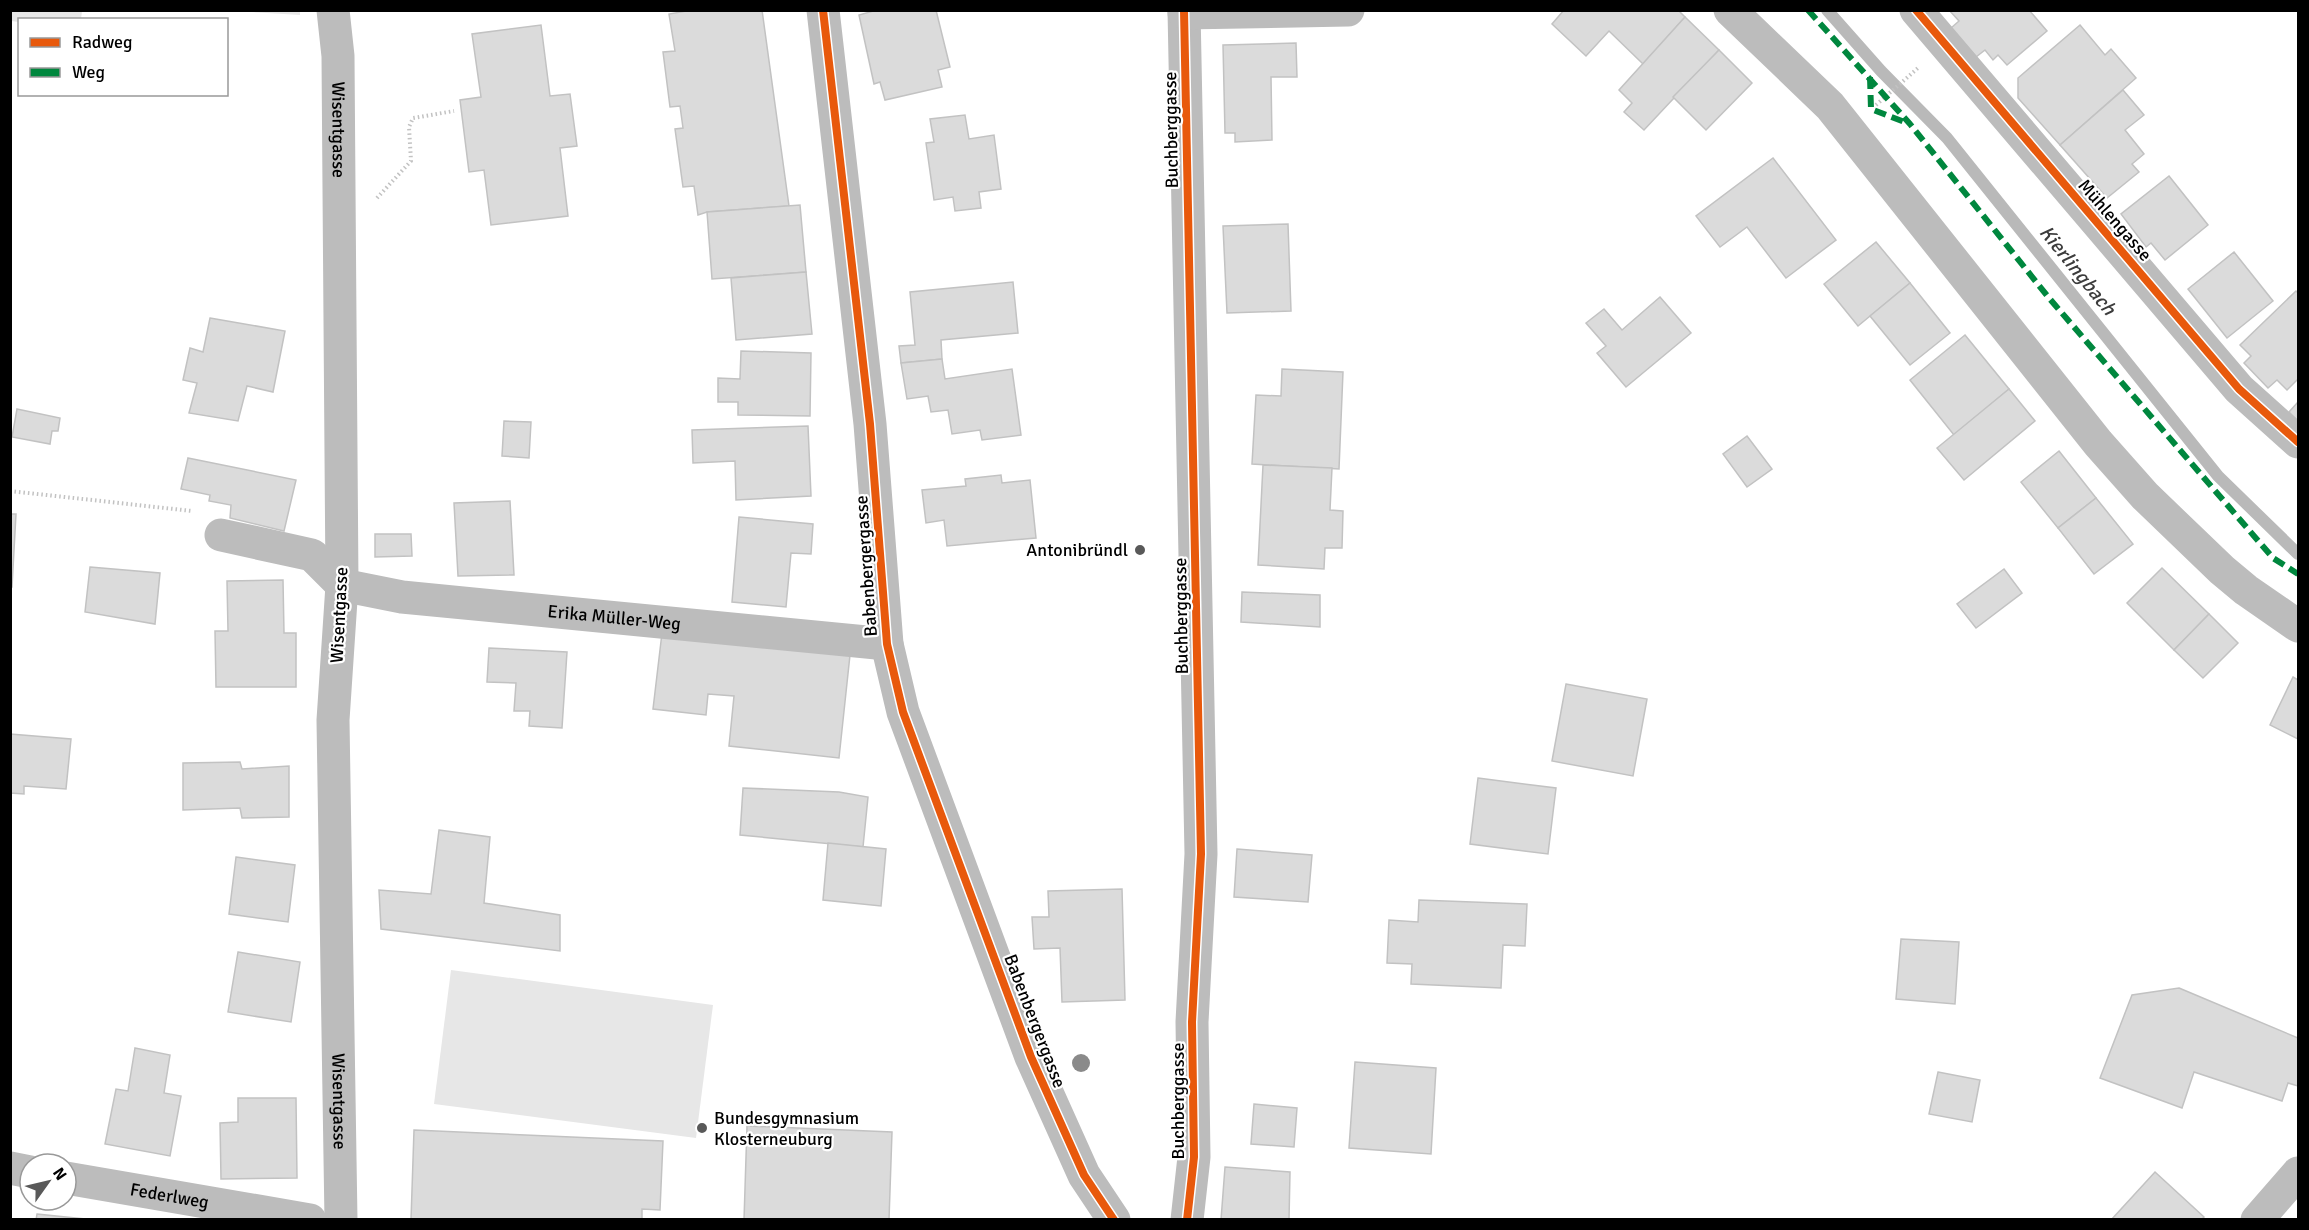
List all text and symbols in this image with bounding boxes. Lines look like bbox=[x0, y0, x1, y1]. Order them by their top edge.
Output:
legend bbox=[18, 18, 228, 96]
text: Radweg bbox=[72, 31, 133, 53]
text: Weg bbox=[72, 61, 105, 83]
street label: Buchberggasse bbox=[1159, 71, 1183, 189]
street label: Wisentgasse bbox=[327, 81, 350, 178]
street label: Mühlengasse bbox=[2073, 174, 2157, 266]
water label: Kierlingbach bbox=[2034, 220, 2122, 321]
street label: Babenbergergasse bbox=[850, 495, 882, 637]
place label: Antonibründl bbox=[1026, 539, 1128, 561]
marker: Antonibründl bbox=[1133, 543, 1147, 557]
street label: Buchberggasse bbox=[1169, 557, 1193, 675]
street label: Wisentgasse bbox=[325, 566, 353, 664]
street label: Erika Müller-Weg bbox=[547, 600, 682, 635]
street label: Babenbergergasse bbox=[999, 951, 1071, 1091]
street label: Buchberggasse bbox=[1167, 1043, 1189, 1159]
street label: Wisentgasse bbox=[327, 1053, 351, 1150]
place label: Bundesgymnasium Klosterneuburg bbox=[714, 1107, 859, 1150]
marker: Bundesgymnasium Klosterneuburg bbox=[695, 1121, 709, 1135]
north arrow bbox=[18, 1152, 78, 1212]
text: N bbox=[48, 1164, 71, 1184]
street label: Federlweg bbox=[128, 1178, 211, 1213]

